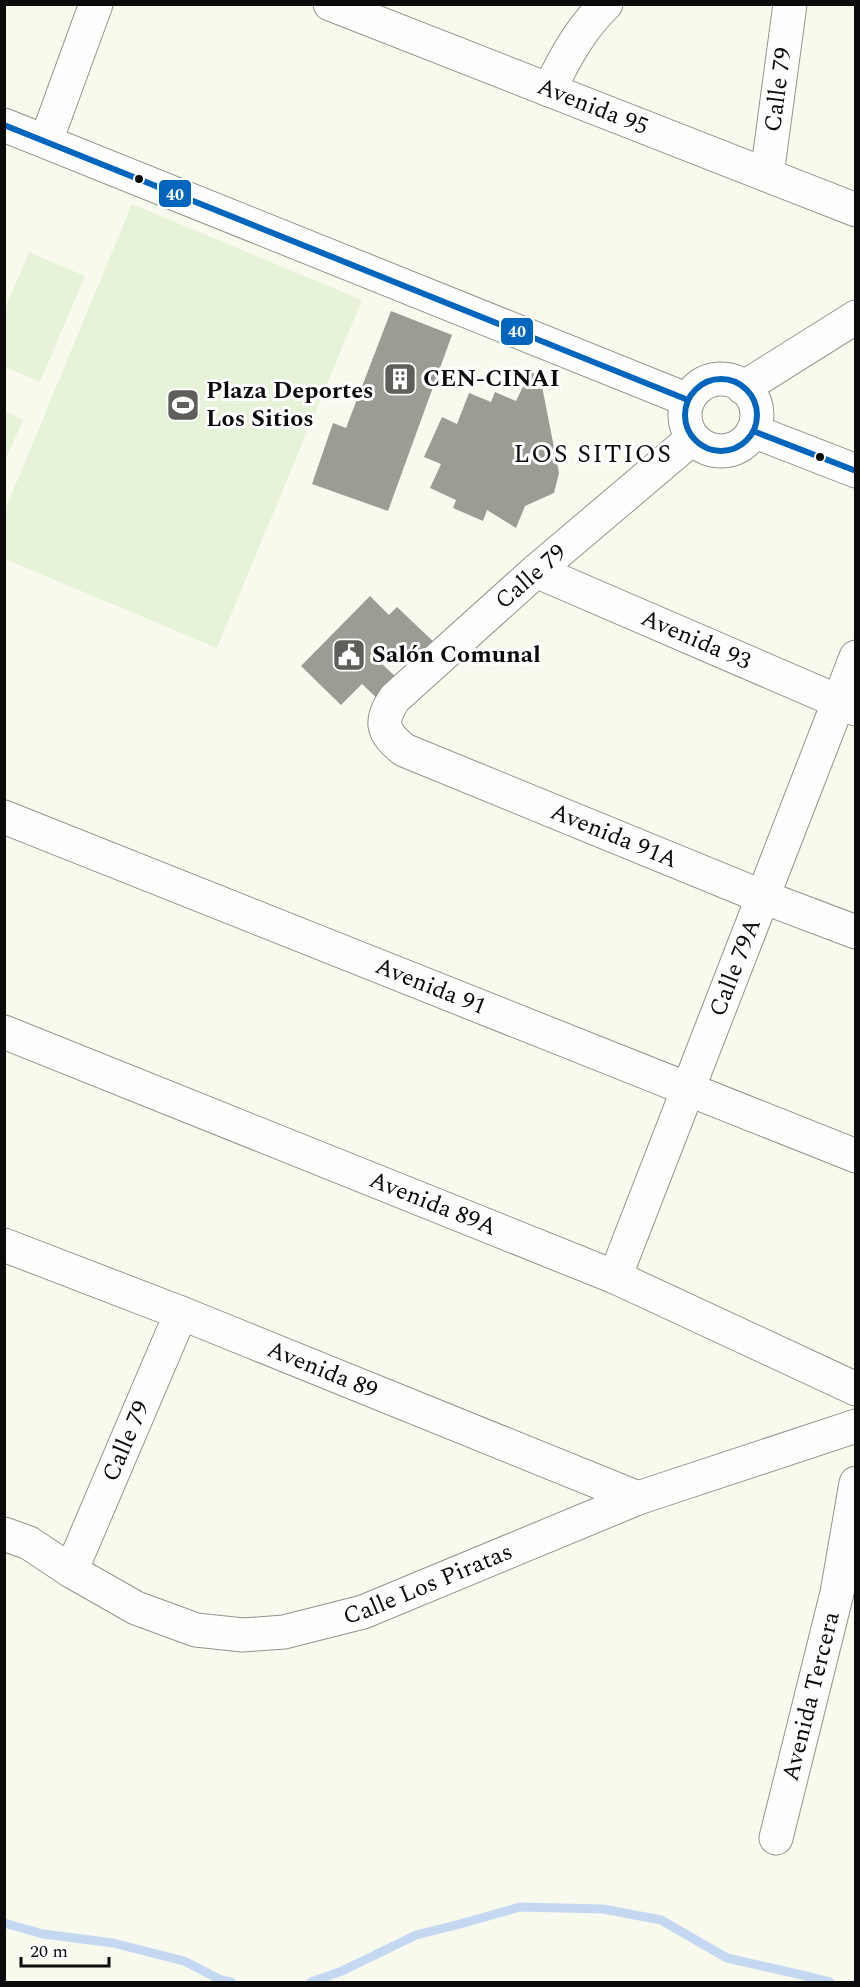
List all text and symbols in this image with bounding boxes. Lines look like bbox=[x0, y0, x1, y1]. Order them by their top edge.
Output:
street label: Calle 79 bbox=[755, 45, 802, 134]
street label: Avenida 95 bbox=[532, 69, 654, 145]
unlabelled marker bbox=[133, 173, 145, 185]
line badge: 40 bbox=[158, 179, 192, 208]
text: 40 bbox=[166, 183, 184, 207]
line badge: 40 bbox=[500, 317, 534, 346]
text: 40 bbox=[508, 320, 526, 344]
building icon: CEN-CINAI bbox=[382, 361, 418, 397]
place label: CEN-CINAI bbox=[423, 361, 560, 397]
place label: Plaza Deportes Los Sitios bbox=[206, 373, 374, 437]
sports icon: Plaza Deportes Los Sitios bbox=[165, 387, 201, 423]
district label: LOS SITIOS bbox=[513, 434, 673, 474]
unlabelled marker bbox=[814, 451, 826, 463]
street label: Calle 79 bbox=[487, 536, 575, 618]
street label: Avenida 93 bbox=[635, 600, 757, 680]
public building icon: Salón Comunal bbox=[331, 637, 367, 673]
place label: Salón Comunal bbox=[372, 637, 541, 673]
street label: Avenida 91A bbox=[545, 794, 683, 878]
street label: Calle 79A bbox=[700, 913, 771, 1022]
street label: Avenida 91 bbox=[370, 948, 491, 1025]
street label: Avenida 89A bbox=[364, 1162, 502, 1246]
street label: Avenida 89 bbox=[261, 1332, 383, 1409]
street label: Calle 79 bbox=[93, 1395, 159, 1487]
street label: Calle Los Piratas bbox=[339, 1534, 518, 1634]
street label: Avenida Tercera bbox=[773, 1608, 850, 1785]
scale bar bbox=[21, 1930, 110, 1968]
text: 20 m bbox=[30, 1938, 68, 1965]

